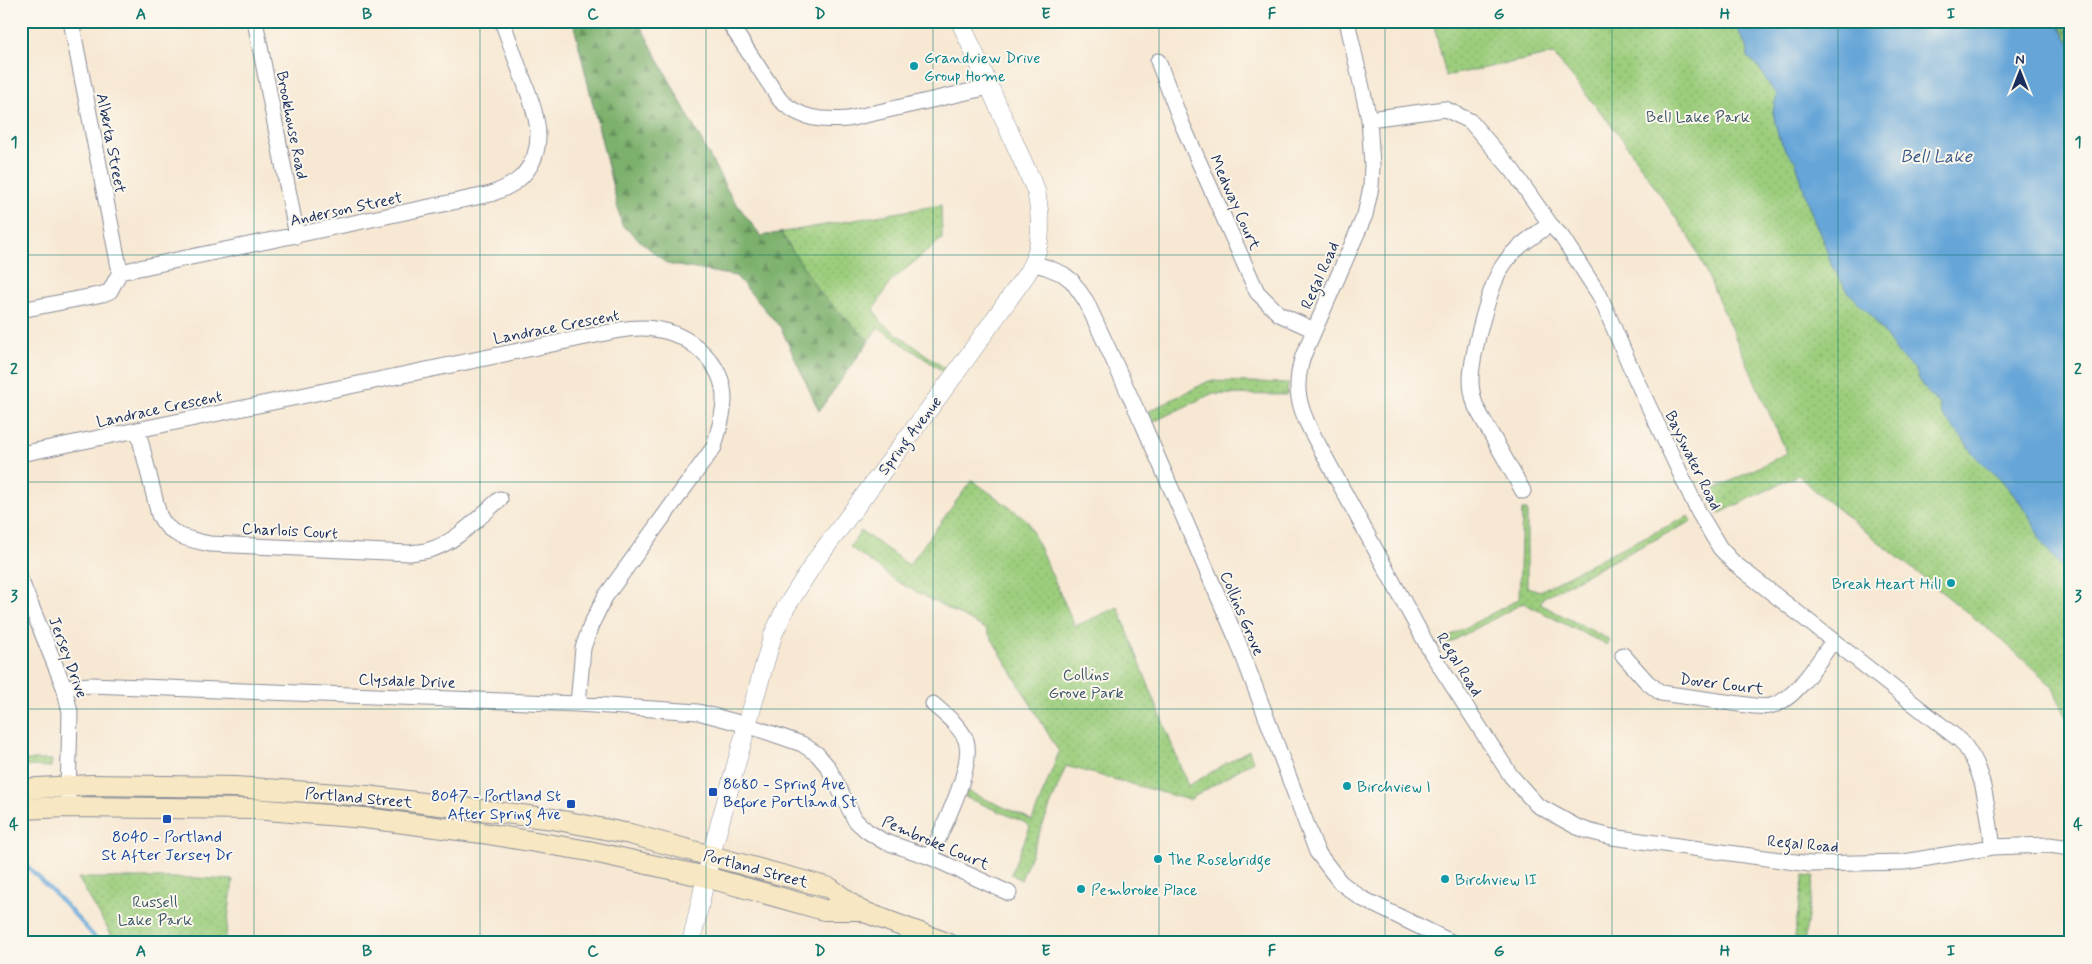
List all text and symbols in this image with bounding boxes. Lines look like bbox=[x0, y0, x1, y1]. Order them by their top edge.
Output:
text: A bbox=[136, 4, 146, 25]
text: B bbox=[362, 4, 372, 25]
text: C bbox=[587, 4, 599, 25]
text: D bbox=[814, 4, 826, 25]
text: E bbox=[1041, 4, 1051, 25]
text: F bbox=[1268, 4, 1277, 25]
text: G bbox=[1494, 4, 1505, 25]
text: H bbox=[1720, 4, 1731, 25]
text: I bbox=[1947, 4, 1956, 25]
place label: Grandview Drive Group Home bbox=[924, 48, 1040, 87]
north arrow bbox=[1994, 48, 2044, 98]
text: N bbox=[2015, 51, 2025, 69]
marker: Grandview Drive Group Home bbox=[908, 60, 920, 72]
street label: Brookhouse Road bbox=[271, 69, 312, 181]
street label: Alberta Street bbox=[91, 91, 131, 196]
park label: Bell Lake Park bbox=[1646, 107, 1750, 128]
text: 1 bbox=[10, 132, 18, 153]
text: 1 bbox=[2074, 132, 2082, 153]
water label: Bell Lake bbox=[1900, 145, 1973, 169]
street label: Medway Court bbox=[1204, 152, 1265, 254]
street label: Anderson Street bbox=[288, 187, 405, 232]
street label: Regal Road bbox=[1296, 239, 1345, 313]
street label: Landrace Crescent bbox=[492, 305, 621, 350]
text: 2 bbox=[10, 359, 18, 380]
text: 2 bbox=[2074, 359, 2082, 380]
street label: Landrace Crescent bbox=[95, 386, 224, 433]
street label: Spring Avenue bbox=[874, 392, 948, 480]
street label: Bayswater Road bbox=[1660, 407, 1726, 514]
street label: Charlois Court bbox=[241, 518, 339, 545]
street label: Collins Grove bbox=[1214, 568, 1269, 659]
place label: Break Heart Hill bbox=[1832, 574, 1941, 595]
marker: Break Heart Hill bbox=[1945, 577, 1957, 589]
text: 3 bbox=[10, 586, 18, 607]
text: 3 bbox=[2074, 586, 2082, 607]
street label: Jersey Drive bbox=[43, 614, 92, 701]
street label: Regal Road bbox=[1430, 629, 1487, 701]
park label: Collins Grove Park bbox=[1048, 665, 1124, 704]
street label: Clysdale Drive bbox=[358, 669, 456, 694]
street label: Dover Court bbox=[1679, 669, 1766, 700]
place label: 8680 - Spring Ave Before Portland St bbox=[723, 774, 858, 815]
place label: Birchview I bbox=[1357, 777, 1431, 798]
marker: Birchview I bbox=[1341, 780, 1353, 792]
street label: Portland Street bbox=[304, 783, 414, 814]
place label: 8047 - Portland St After Spring Ave bbox=[431, 786, 561, 826]
marker: 8680 - Spring Ave Before Portland St bbox=[707, 786, 719, 798]
marker: 8047 - Portland St After Spring Ave bbox=[565, 798, 577, 810]
street label: Pembroke Court bbox=[879, 811, 993, 876]
marker: 8040 - Portland St After Jersey Dr bbox=[161, 813, 173, 825]
text: 4 bbox=[9, 814, 19, 835]
text: 4 bbox=[2073, 814, 2083, 835]
place label: 8040 - Portland St After Jersey Dr bbox=[102, 827, 233, 866]
street label: Regal Road bbox=[1766, 831, 1840, 859]
street label: Portland Street bbox=[701, 845, 811, 894]
place label: The Rosebridge bbox=[1168, 850, 1271, 872]
marker: The Rosebridge bbox=[1152, 853, 1164, 865]
place label: Birchview II bbox=[1455, 870, 1537, 891]
marker: Birchview II bbox=[1439, 873, 1451, 885]
place label: Pembroke Place bbox=[1091, 880, 1198, 901]
marker: Pembroke Place bbox=[1075, 883, 1087, 895]
park label: Russell Lake Park bbox=[118, 892, 192, 931]
text: A bbox=[136, 941, 146, 962]
text: B bbox=[362, 941, 372, 962]
text: C bbox=[587, 941, 599, 962]
text: D bbox=[814, 941, 826, 962]
text: E bbox=[1041, 941, 1051, 962]
text: F bbox=[1268, 941, 1277, 962]
text: G bbox=[1494, 941, 1505, 962]
text: H bbox=[1720, 941, 1731, 962]
text: I bbox=[1947, 941, 1956, 962]

